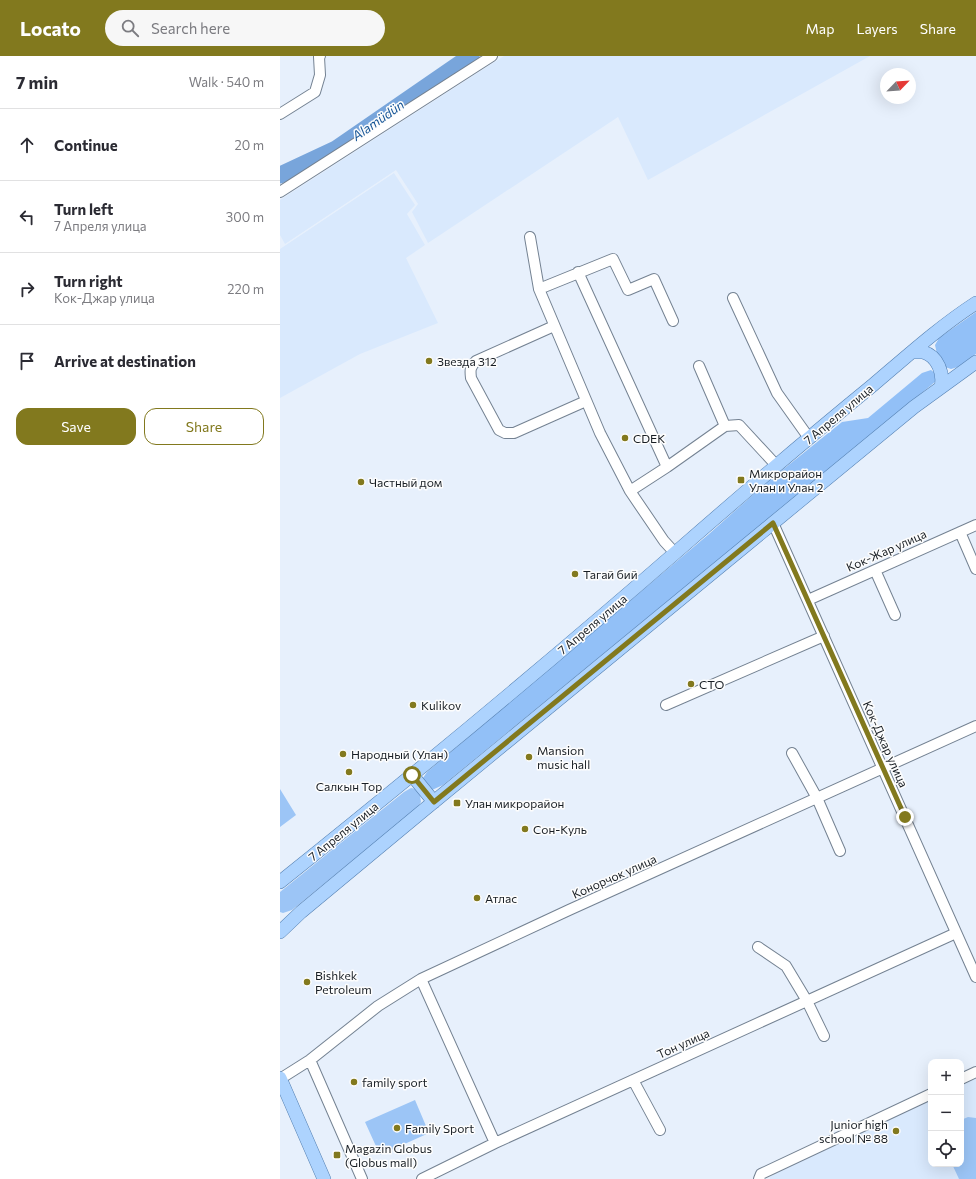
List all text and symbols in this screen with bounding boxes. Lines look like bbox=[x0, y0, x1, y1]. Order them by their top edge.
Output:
search box bbox=[105, 10, 385, 46]
text: Locato bbox=[20, 17, 81, 40]
icon: search bbox=[119, 17, 141, 39]
text: Search here bbox=[151, 19, 230, 37]
text: Map bbox=[806, 20, 834, 37]
text: Layers bbox=[856, 20, 898, 37]
text: Share bbox=[920, 20, 956, 37]
north arrow bbox=[880, 68, 916, 104]
text: 7 min bbox=[16, 72, 58, 93]
text: Walk · 540 m bbox=[189, 74, 264, 90]
water label: Alamüdün bbox=[348, 96, 407, 144]
icon: ahead bbox=[16, 134, 38, 156]
text: Continue bbox=[54, 136, 118, 154]
text: 20 m bbox=[235, 137, 264, 153]
text: Turn left bbox=[54, 200, 113, 218]
icon: left bbox=[16, 206, 38, 228]
text: 300 m bbox=[226, 209, 264, 225]
text: 7 Апреля улица bbox=[54, 218, 147, 234]
text: Turn right bbox=[54, 272, 123, 290]
icon: right bbox=[16, 278, 38, 300]
text: 220 m bbox=[227, 281, 264, 297]
text: Кок-Джар улица bbox=[54, 290, 155, 306]
icon: arrive bbox=[16, 350, 38, 372]
text: Arrive at destination bbox=[54, 352, 196, 370]
place label: Звезда 312 bbox=[437, 354, 497, 368]
marker: Звезда 312 bbox=[424, 356, 434, 366]
street label: 7 Апреля улица bbox=[801, 381, 875, 447]
button: Save bbox=[16, 408, 136, 445]
button: Share bbox=[144, 408, 264, 445]
place label: CDEK bbox=[633, 431, 665, 445]
marker: CDEK bbox=[620, 433, 630, 443]
place label: Микрорайон Улан и Улан 2 bbox=[749, 466, 824, 494]
place label: Частный дом bbox=[369, 475, 442, 489]
marker: Микрорайон Улан и Улан 2 bbox=[736, 475, 746, 485]
marker: Частный дом bbox=[356, 477, 366, 487]
street label: Кок-Жар улица bbox=[844, 526, 928, 574]
place label: Тагай бий bbox=[583, 567, 638, 581]
marker: Тагай бий bbox=[570, 569, 580, 579]
street label: 7 Апреля улица bbox=[555, 591, 629, 657]
place label: СТО bbox=[699, 677, 725, 691]
marker: СТО bbox=[686, 679, 696, 689]
place label: Kulikov bbox=[421, 698, 461, 712]
street label: Кок-Джар улица bbox=[861, 699, 911, 789]
marker: Kulikov bbox=[408, 700, 418, 710]
place label: Mansion music hall bbox=[537, 743, 590, 771]
place label: Народный (Улан) bbox=[351, 747, 448, 761]
marker: Народный (Улан) bbox=[338, 749, 348, 759]
marker: Mansion music hall bbox=[524, 752, 534, 762]
route start bbox=[403, 766, 421, 784]
marker: Салкын Тор bbox=[344, 767, 354, 777]
place label: Салкын Тор bbox=[316, 779, 382, 793]
place label: Улан микрорайон bbox=[465, 796, 564, 810]
marker: Улан микрорайон bbox=[452, 798, 462, 808]
street label: 7 Апреля улица bbox=[305, 799, 381, 863]
route end bbox=[896, 808, 914, 826]
place label: Сон-Куль bbox=[533, 822, 587, 836]
marker: Сон-Куль bbox=[520, 824, 530, 834]
street label: Конорчок улица bbox=[570, 851, 658, 901]
place label: Атлас bbox=[485, 891, 517, 905]
marker: Атлас bbox=[472, 893, 482, 903]
place label: Bishkek Petroleum bbox=[315, 968, 372, 996]
marker: Bishkek Petroleum bbox=[302, 977, 312, 987]
street label: Тон улица bbox=[655, 1025, 711, 1061]
map controls bbox=[928, 1059, 964, 1167]
button: + bbox=[928, 1059, 964, 1095]
place label: family sport bbox=[362, 1075, 428, 1089]
marker: family sport bbox=[349, 1077, 359, 1087]
button: − bbox=[928, 1095, 964, 1131]
place label: Junior high school № 88 bbox=[819, 1117, 888, 1145]
place label: Family Sport bbox=[405, 1121, 474, 1135]
marker: Family Sport bbox=[392, 1123, 402, 1133]
marker: Junior high school № 88 bbox=[891, 1126, 901, 1136]
button: locate bbox=[928, 1131, 964, 1167]
place label: Magazin Globus (Globus mall) bbox=[345, 1141, 432, 1169]
marker: Magazin Globus (Globus mall) bbox=[332, 1150, 342, 1160]

